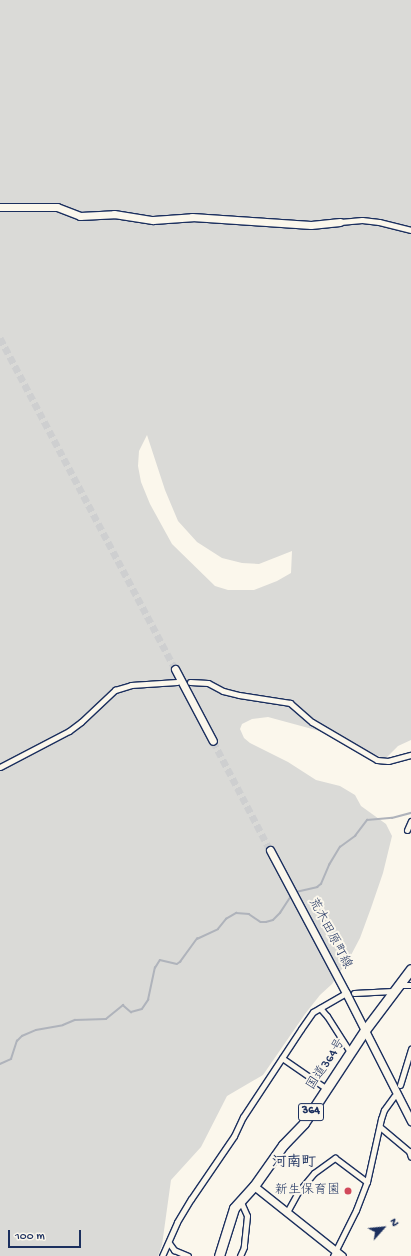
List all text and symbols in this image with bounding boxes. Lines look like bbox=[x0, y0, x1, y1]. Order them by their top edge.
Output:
street label: 荒木田原町線 bbox=[304, 896, 354, 972]
street label: 国道364号 bbox=[305, 1036, 349, 1094]
road number: 364 bbox=[298, 1102, 324, 1122]
district label: 河南町 bbox=[272, 1155, 316, 1173]
place label: 新生保育園 bbox=[275, 1183, 340, 1199]
marker: 新生保育園 bbox=[343, 1186, 353, 1196]
north arrow bbox=[363, 1208, 403, 1248]
text: N bbox=[387, 1217, 401, 1228]
scale bar bbox=[10, 1222, 83, 1248]
text: 100 m bbox=[15, 1230, 45, 1244]

